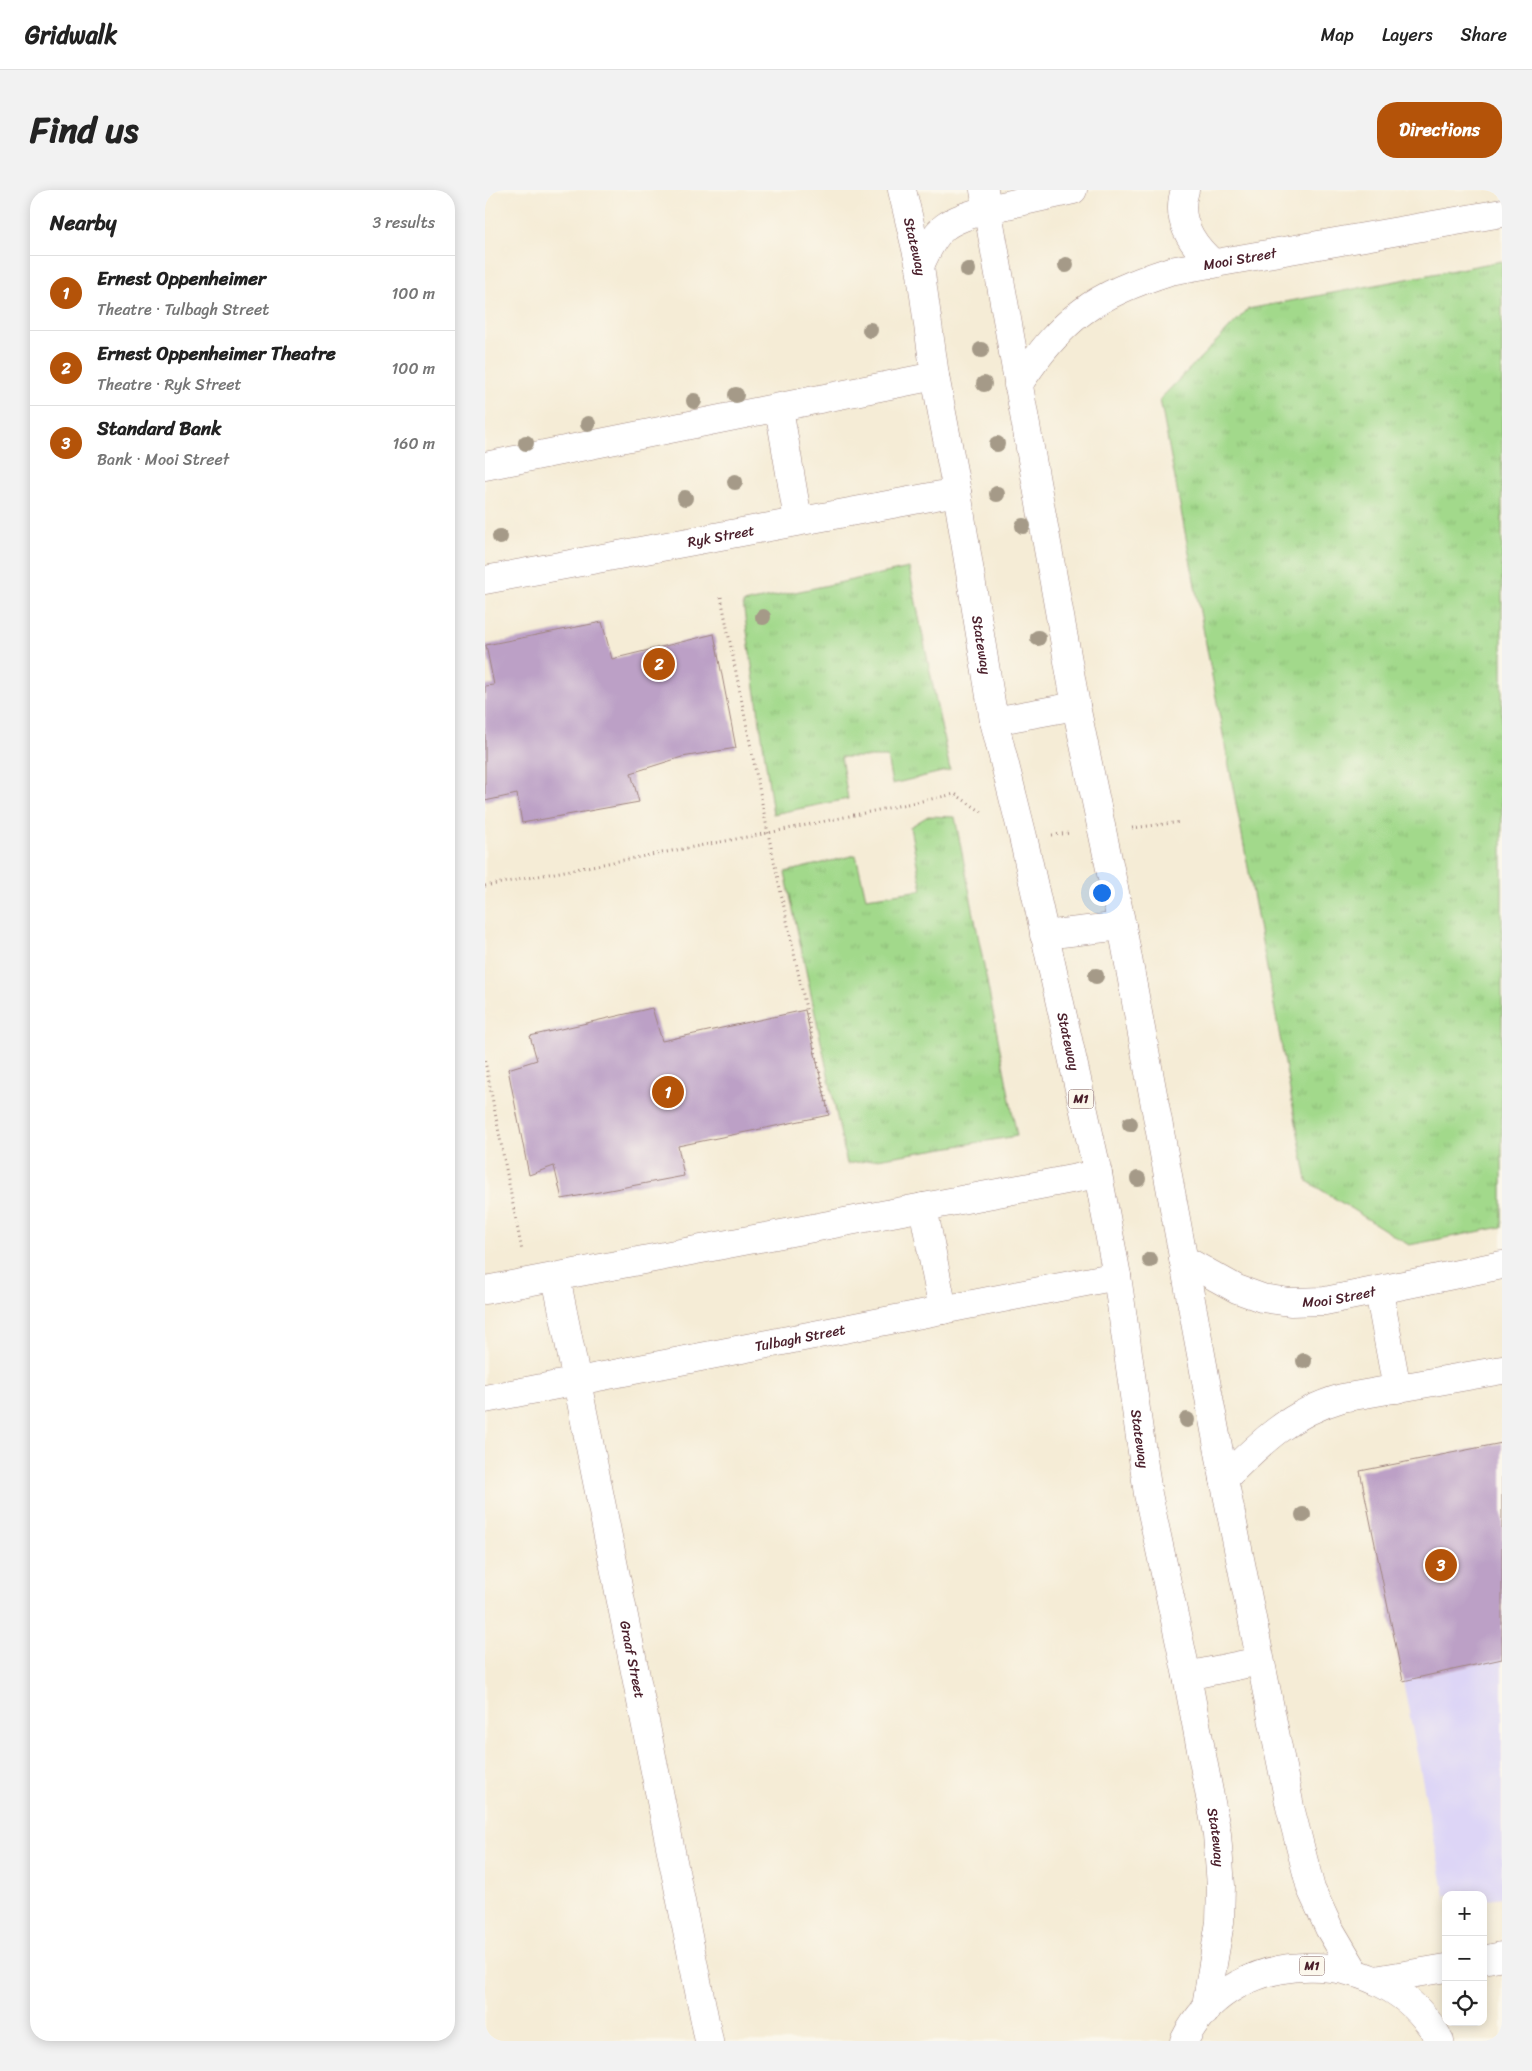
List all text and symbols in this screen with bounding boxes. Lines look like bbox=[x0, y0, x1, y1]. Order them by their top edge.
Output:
text: Gridwalk bbox=[25, 14, 117, 56]
text: Map bbox=[1321, 19, 1354, 51]
text: Layers bbox=[1382, 19, 1433, 51]
text: Share bbox=[1461, 19, 1507, 51]
text: Find us bbox=[30, 99, 138, 161]
button: Directions bbox=[1377, 102, 1502, 158]
text: Nearby bbox=[50, 204, 116, 242]
text: 3 results bbox=[372, 208, 435, 237]
street label: Stateway bbox=[896, 215, 934, 278]
street label: Mooi Street bbox=[1201, 240, 1280, 277]
text: Ernest Oppenheimer bbox=[97, 262, 266, 295]
text: 1 bbox=[63, 279, 69, 308]
text: 100 m bbox=[391, 279, 435, 308]
text: Theatre · Tulbagh Street bbox=[97, 295, 269, 324]
text: Ernest Oppenheimer Theatre bbox=[97, 337, 336, 370]
text: 2 bbox=[61, 354, 71, 383]
text: 100 m bbox=[391, 354, 435, 383]
text: Theatre · Ryk Street bbox=[97, 370, 242, 399]
text: Standard Bank bbox=[97, 412, 221, 445]
text: 3 bbox=[62, 429, 70, 458]
text: 160 m bbox=[392, 429, 435, 458]
text: Bank · Mooi Street bbox=[97, 445, 229, 474]
street label: Ryk Street bbox=[685, 518, 756, 554]
street label: Stateway bbox=[965, 614, 999, 677]
pin: 2 bbox=[643, 645, 675, 683]
your location bbox=[1089, 880, 1115, 906]
street label: Stateway bbox=[1050, 1010, 1087, 1074]
pin: 1 bbox=[652, 1073, 684, 1111]
road number: M1 bbox=[1069, 1090, 1093, 1109]
street label: Mooi Street bbox=[1302, 1278, 1379, 1314]
street label: Tulbagh Street bbox=[753, 1317, 848, 1359]
street label: Stateway bbox=[1124, 1408, 1157, 1470]
pin: 3 bbox=[1425, 1546, 1457, 1584]
street label: Graaf Street bbox=[613, 1618, 653, 1700]
street label: Stateway bbox=[1200, 1806, 1232, 1868]
map controls bbox=[1442, 1891, 1487, 2026]
button: + bbox=[1442, 1891, 1487, 1936]
button: − bbox=[1442, 1936, 1487, 1981]
road number: M1 bbox=[1299, 1956, 1325, 1975]
button: locate bbox=[1442, 1981, 1487, 2026]

